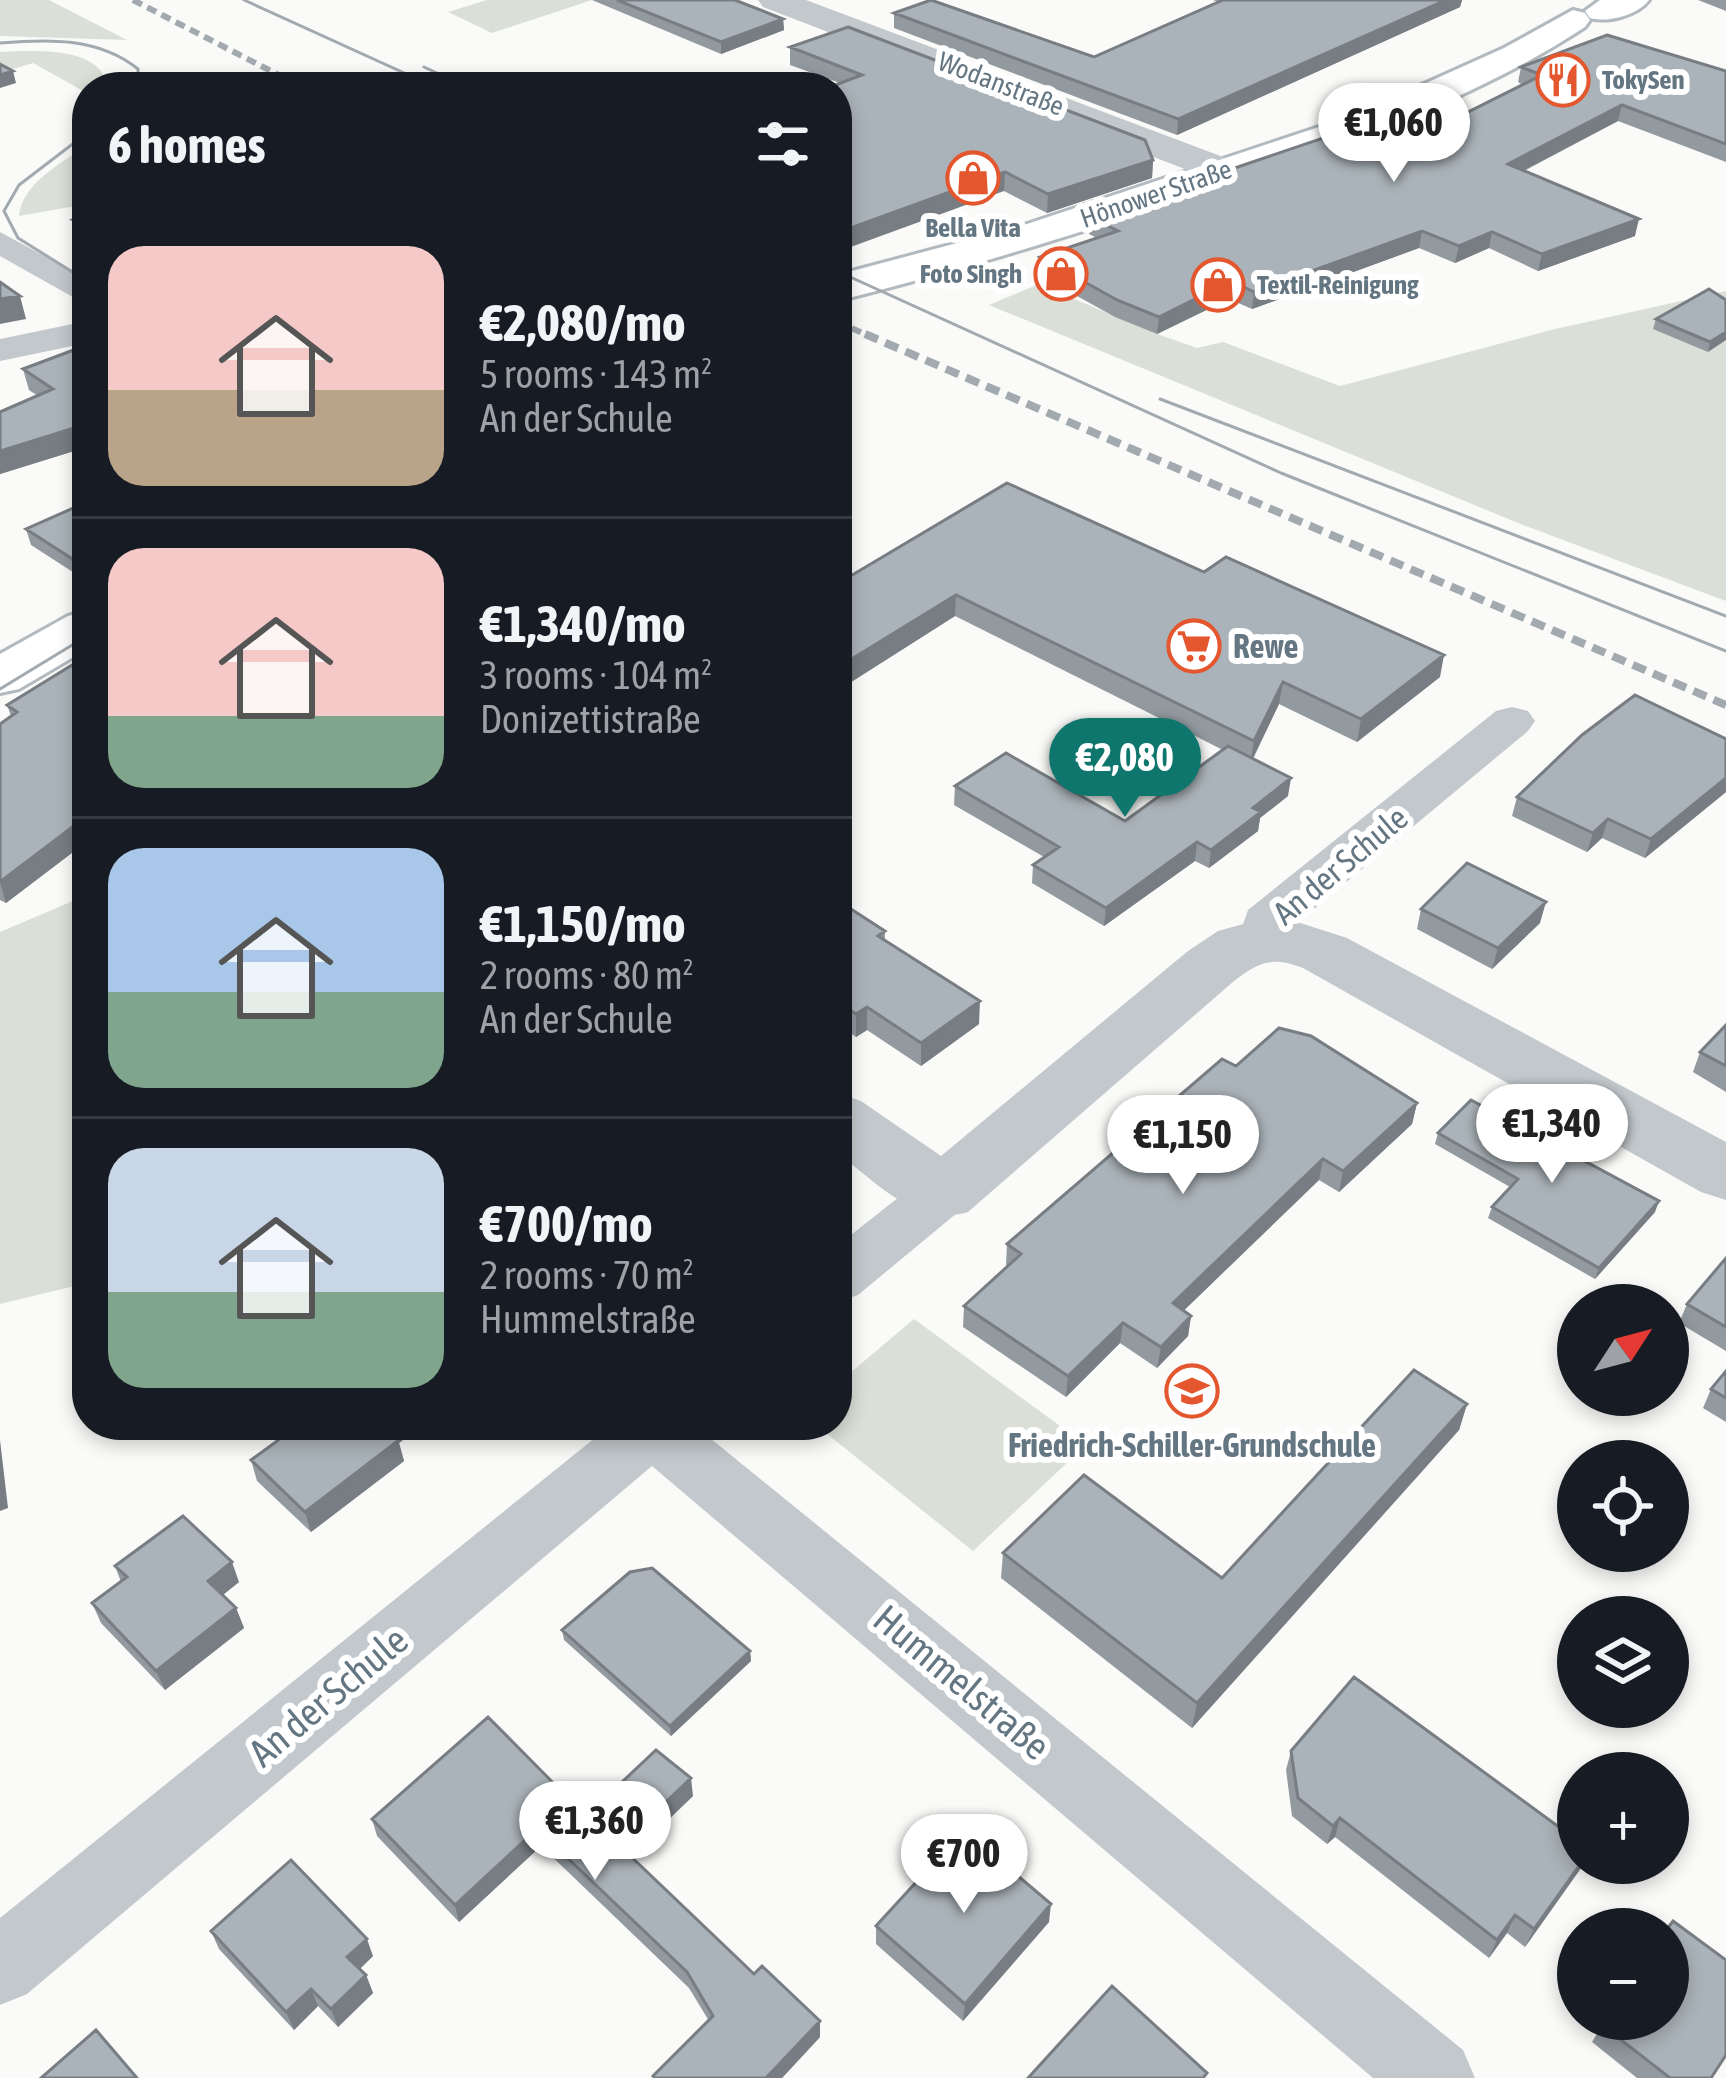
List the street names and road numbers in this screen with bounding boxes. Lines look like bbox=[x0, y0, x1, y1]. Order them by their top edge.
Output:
street label: Wodanstraße bbox=[934, 45, 1068, 122]
street label: Hönower Straße bbox=[1076, 153, 1235, 234]
street label: An der Schule bbox=[1265, 798, 1415, 932]
street label: Hummelstraße bbox=[865, 1596, 1059, 1768]
street label: An der Schule bbox=[240, 1617, 416, 1775]

